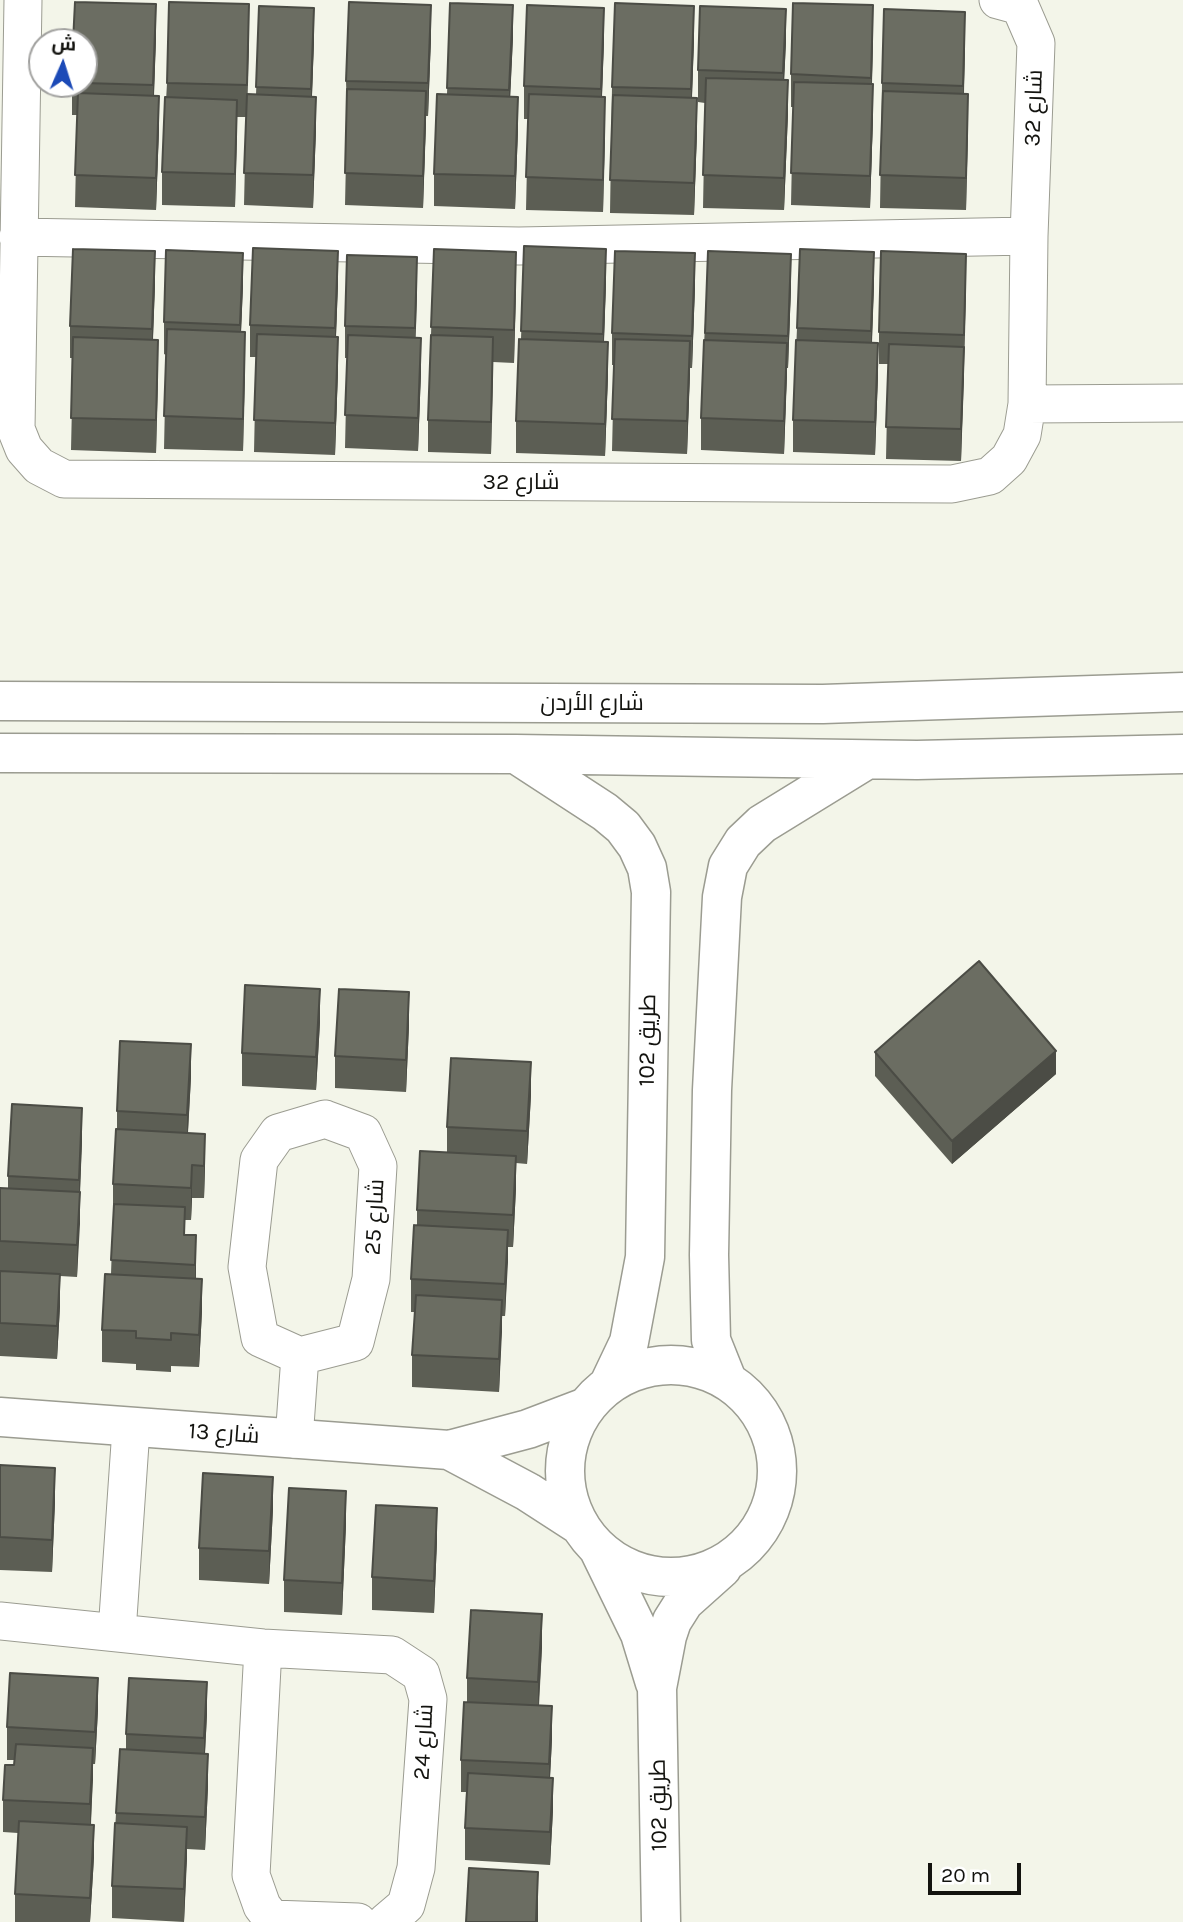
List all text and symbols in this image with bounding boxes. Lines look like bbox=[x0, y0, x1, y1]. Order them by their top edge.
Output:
north arrow bbox=[28, 28, 98, 98]
text: ش bbox=[51, 32, 77, 56]
street label: شارع 32 bbox=[1019, 69, 1049, 147]
street label: شارع 32 bbox=[483, 468, 559, 496]
street label: شارع الأردن bbox=[540, 689, 644, 717]
street label: طريق 102 bbox=[633, 993, 663, 1087]
street label: شارع 25 bbox=[359, 1178, 391, 1256]
street label: شارع 13 bbox=[188, 1418, 260, 1450]
street label: شارع 24 bbox=[408, 1703, 440, 1781]
street label: طريق 102 bbox=[644, 1758, 674, 1852]
scale bar bbox=[931, 1848, 1024, 1892]
text: 20 m bbox=[941, 1863, 990, 1887]

